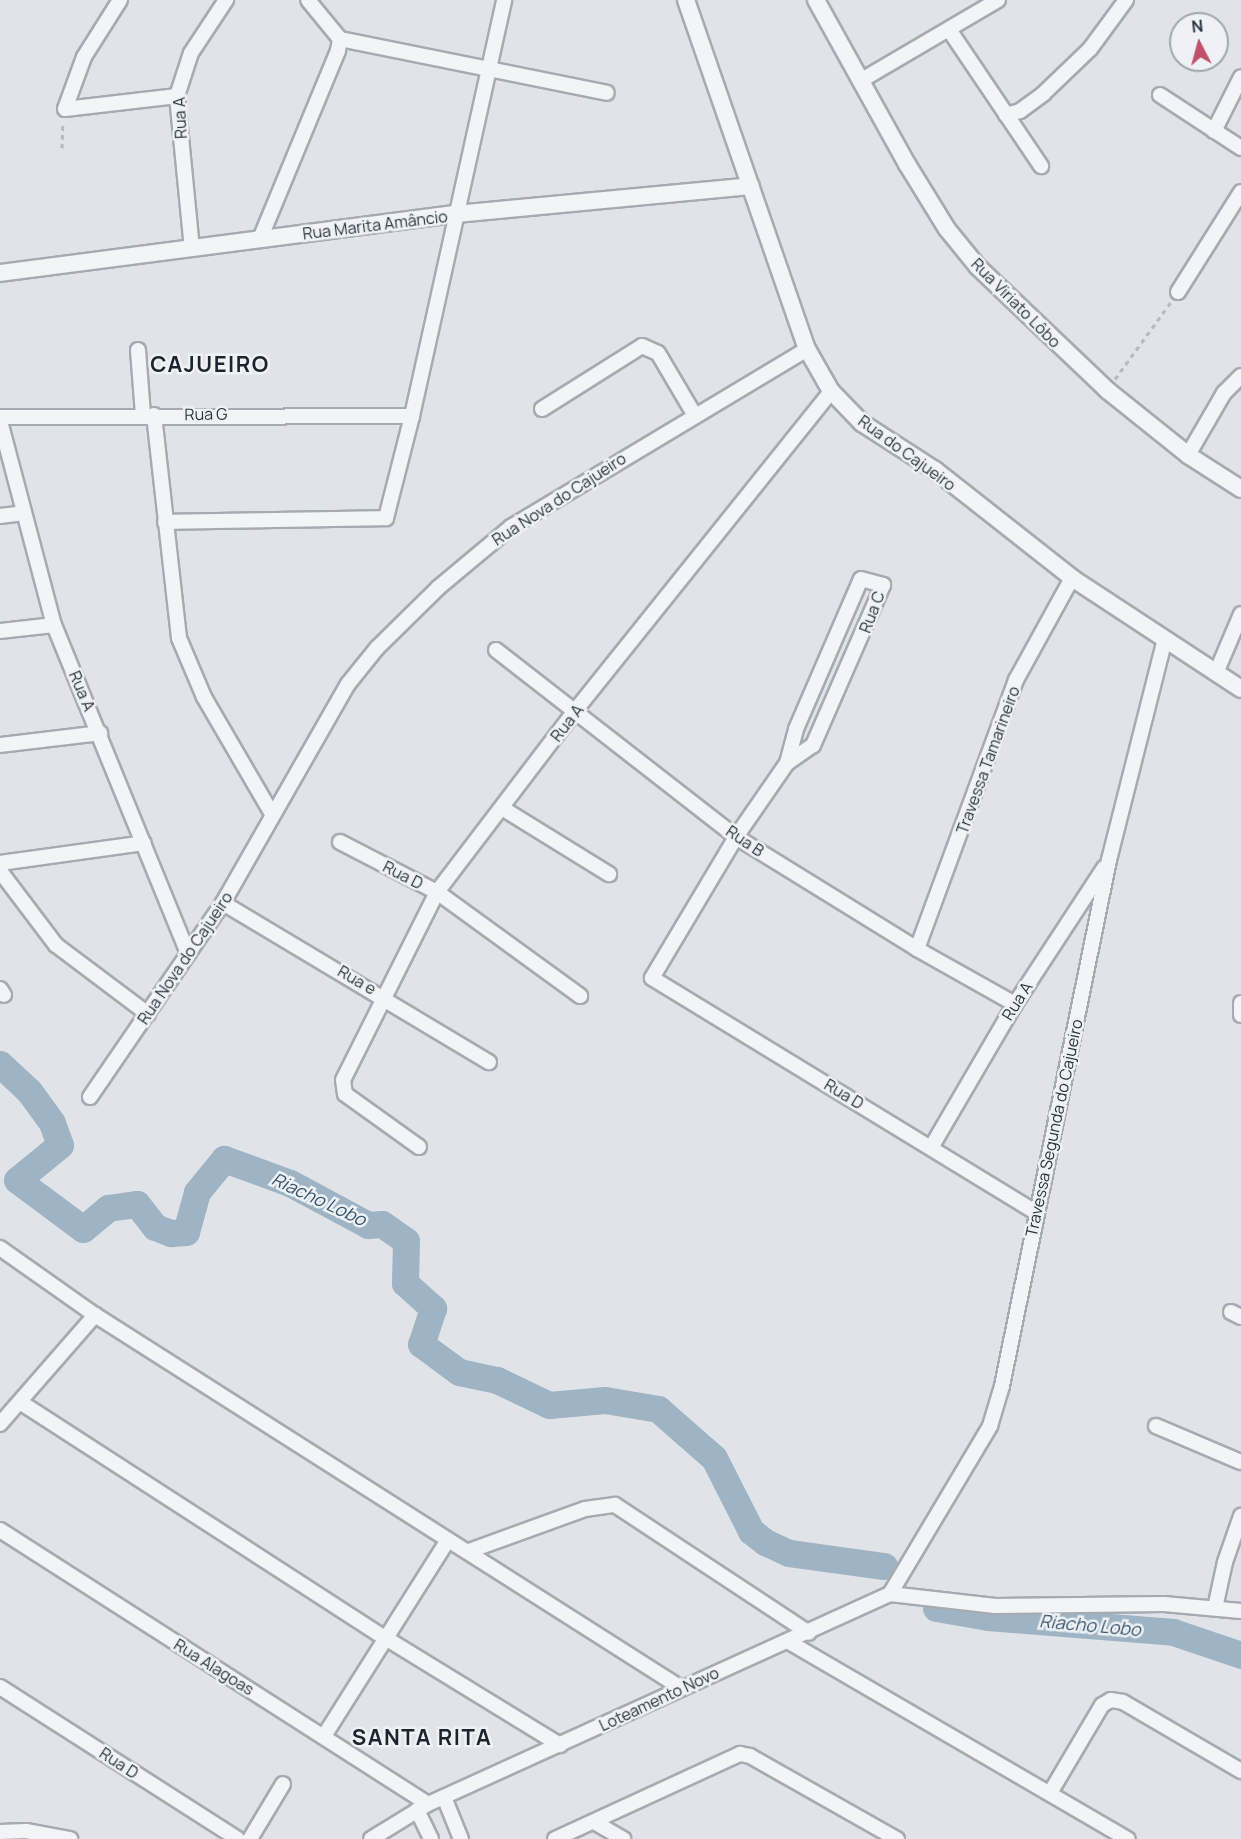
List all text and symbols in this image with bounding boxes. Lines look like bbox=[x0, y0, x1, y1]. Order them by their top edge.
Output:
north arrow bbox=[1169, 12, 1229, 72]
text: N bbox=[1190, 15, 1204, 38]
street label: Rua A bbox=[169, 97, 191, 139]
street label: Rua Marita Amâncio bbox=[301, 207, 449, 243]
street label: Rua Viriato Lôbo bbox=[967, 254, 1065, 352]
district label: CAJUEIRO bbox=[150, 352, 270, 378]
street label: Rua G bbox=[184, 404, 228, 424]
street label: Rua do Cajueiro bbox=[855, 411, 959, 495]
street label: Rua Nova do Cajueiro bbox=[488, 449, 630, 549]
street label: Rua C bbox=[855, 588, 889, 636]
street label: Rua A bbox=[65, 668, 99, 714]
street label: Travessa Tamarineiro bbox=[952, 684, 1024, 836]
street label: Rua A bbox=[547, 701, 587, 745]
street label: Rua B bbox=[722, 821, 768, 861]
street label: Rua D bbox=[380, 857, 426, 893]
street label: Rua Nova do Cajueiro bbox=[134, 888, 236, 1028]
street label: Rua e bbox=[334, 961, 380, 999]
street label: Rua A bbox=[998, 978, 1036, 1024]
street label: Travessa Segunda do Cajueiro bbox=[1022, 1017, 1086, 1239]
street label: Rua D bbox=[821, 1075, 867, 1113]
water label: Riacho Lobo bbox=[268, 1168, 370, 1230]
water label: Riacho Lobo bbox=[1038, 1610, 1142, 1640]
street label: Rua Alagoas bbox=[170, 1635, 258, 1699]
street label: Loteamento Novo bbox=[596, 1663, 722, 1735]
district label: SANTA RITA bbox=[352, 1725, 492, 1751]
street label: Rua D bbox=[96, 1743, 142, 1783]

